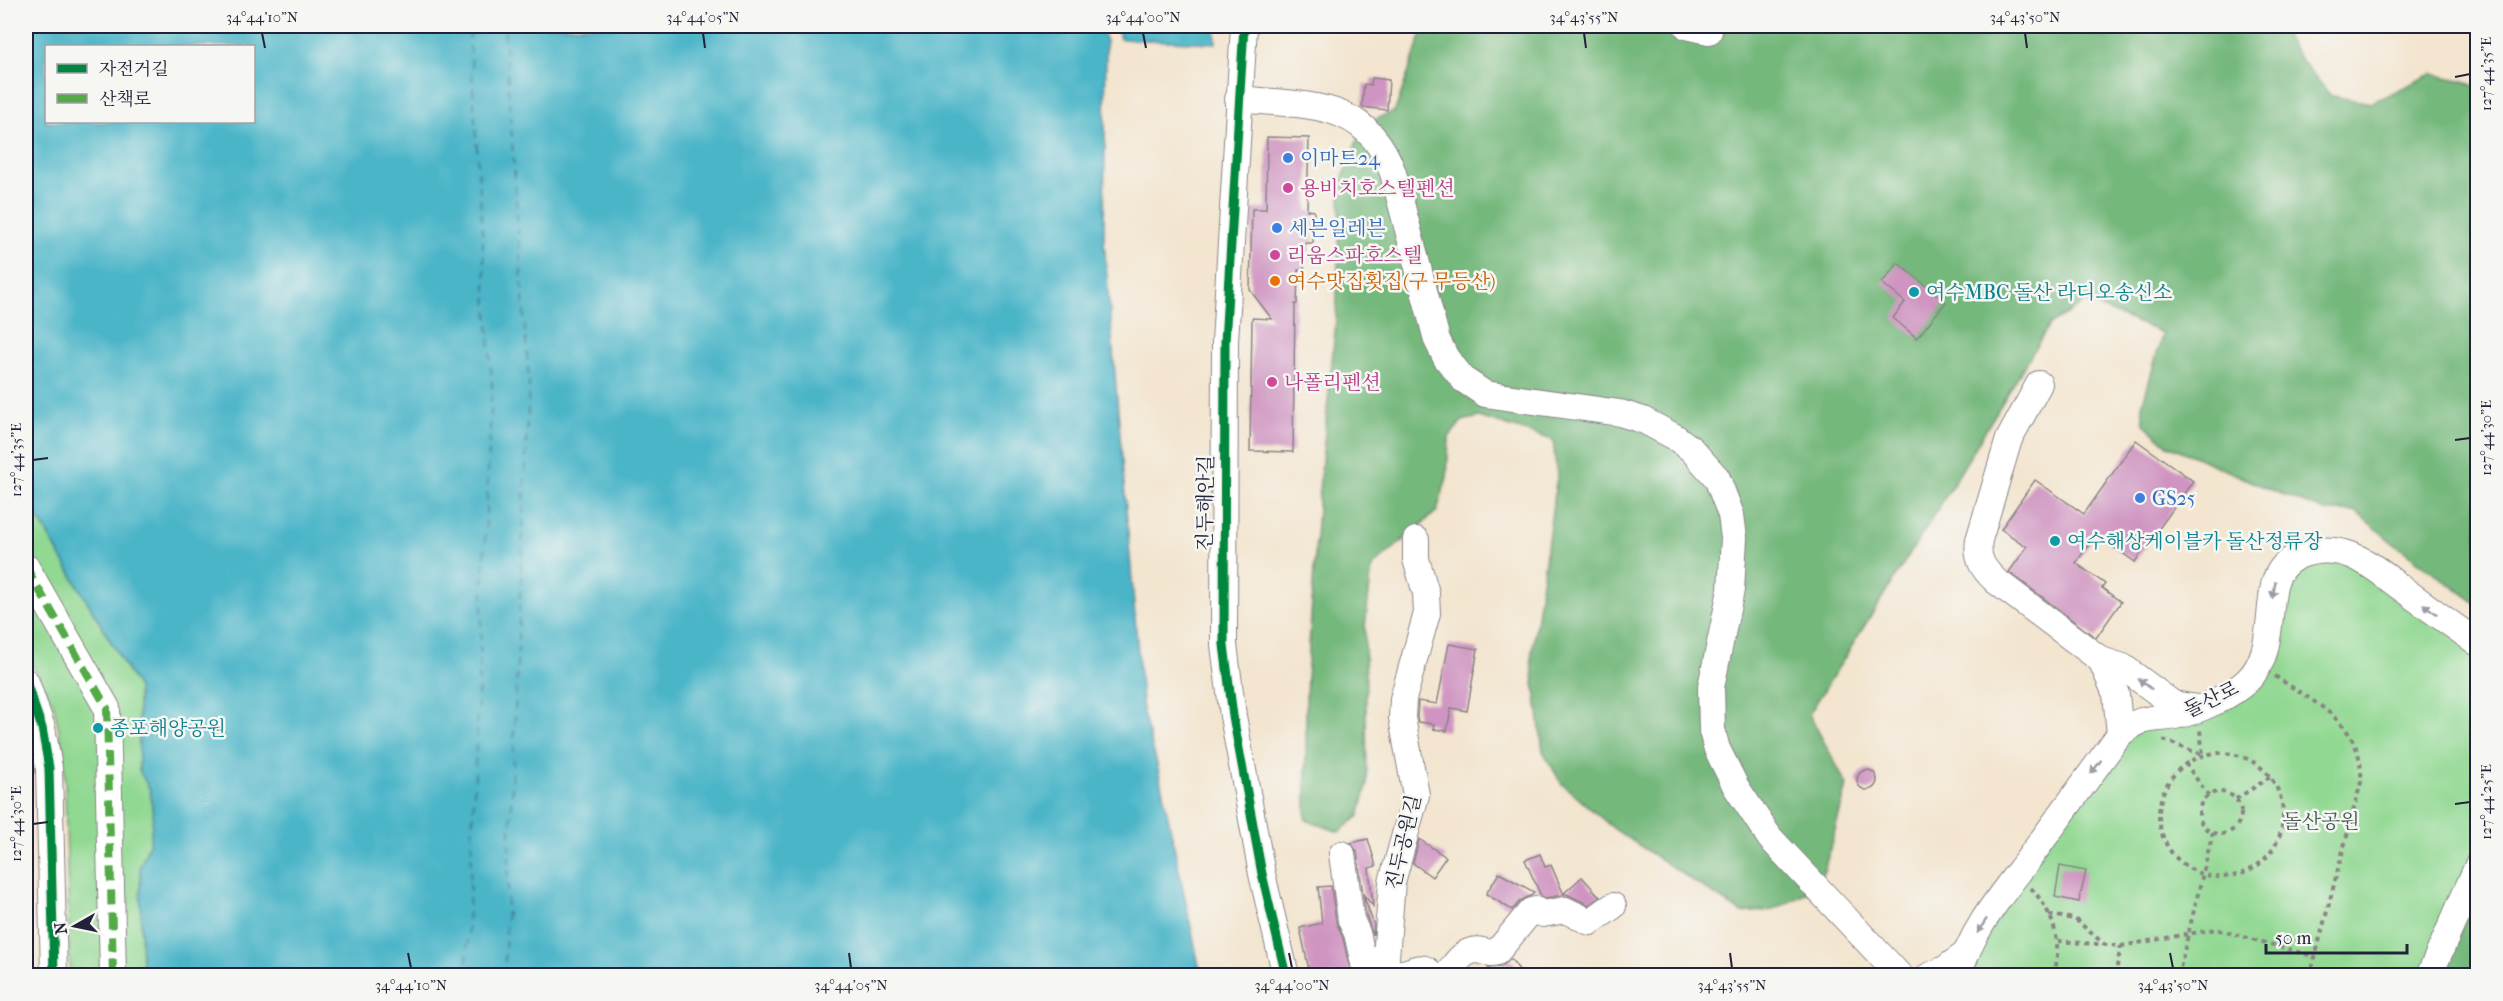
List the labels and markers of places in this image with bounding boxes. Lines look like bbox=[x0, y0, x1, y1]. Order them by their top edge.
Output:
place label: 이마트24 bbox=[1300, 147, 1381, 170]
marker: 이마트24 bbox=[1281, 151, 1295, 165]
place label: 용비치호스텔펜션 bbox=[1300, 177, 1455, 200]
marker: 용비치호스텔펜션 bbox=[1281, 181, 1295, 195]
place label: 세븐일레븐 bbox=[1289, 217, 1386, 240]
marker: 세븐일레븐 bbox=[1270, 221, 1284, 235]
place label: 리움스파호스텔 bbox=[1287, 244, 1422, 267]
marker: 리움스파호스텔 bbox=[1268, 248, 1282, 262]
place label: 여수맛집횟집(구 무등산) bbox=[1287, 270, 1496, 293]
marker: 여수맛집횟집(구 무등산) bbox=[1268, 274, 1282, 288]
place label: 여수MBC 돌산 라디오송신소 bbox=[1926, 281, 2173, 304]
marker: 여수MBC 돌산 라디오송신소 bbox=[1907, 285, 1921, 299]
place label: 나폴리펜션 bbox=[1284, 371, 1381, 394]
marker: 나폴리펜션 bbox=[1265, 375, 1279, 389]
place label: GS25 bbox=[2152, 487, 2195, 510]
marker: GS25 bbox=[2133, 491, 2147, 505]
place label: 여수해상케이블카 돌산정류장 bbox=[2067, 530, 2323, 553]
marker: 여수해상케이블카 돌산정류장 bbox=[2048, 534, 2062, 548]
place label: 종포해양공원 bbox=[110, 717, 226, 740]
marker: 종포해양공원 bbox=[91, 721, 105, 735]

